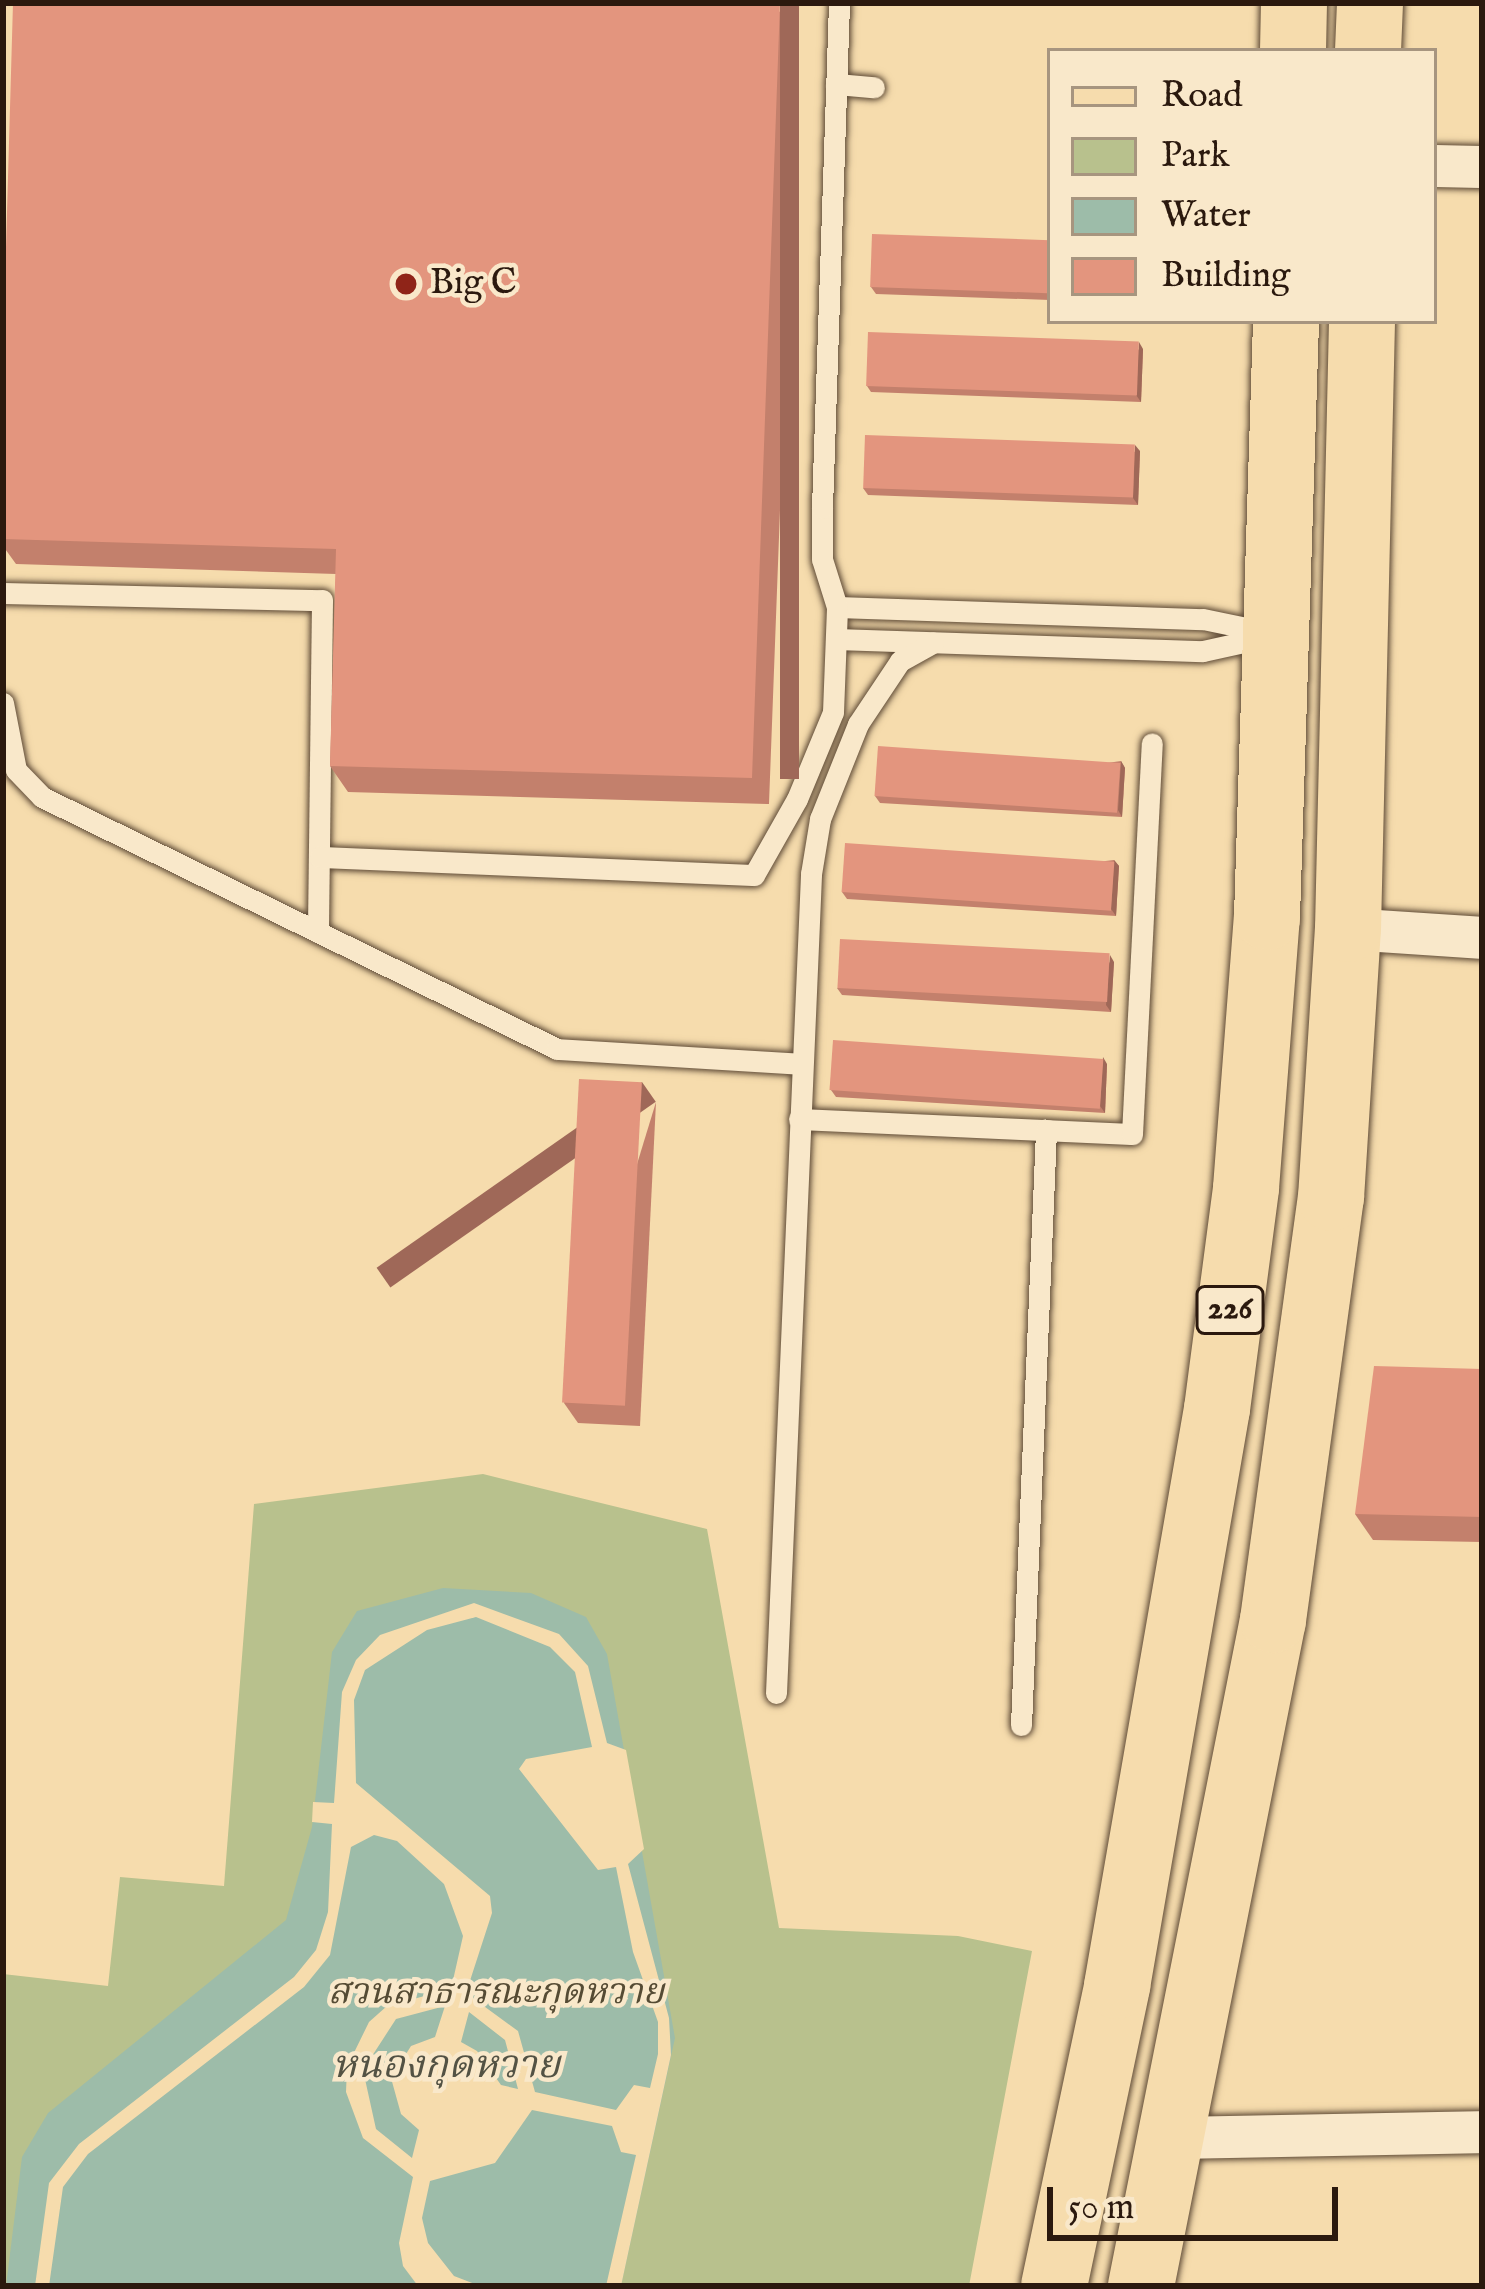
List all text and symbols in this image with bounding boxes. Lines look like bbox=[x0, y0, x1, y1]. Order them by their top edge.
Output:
legend bbox=[1047, 48, 1437, 324]
text: Road bbox=[1161, 73, 1242, 119]
text: Park bbox=[1161, 133, 1229, 179]
text: Water bbox=[1161, 193, 1251, 239]
text: Building bbox=[1161, 253, 1290, 299]
place label: Big C bbox=[430, 262, 517, 306]
marker: Big C bbox=[393, 271, 419, 297]
road number: 226 bbox=[1194, 1283, 1266, 1337]
park label: สวนสาธารณะกุดหวาย bbox=[328, 1972, 664, 2016]
water label: หนองกุดหวาย bbox=[332, 2044, 560, 2090]
scale bar bbox=[1053, 2163, 1344, 2237]
text: 50 m bbox=[1068, 2185, 1134, 2231]

